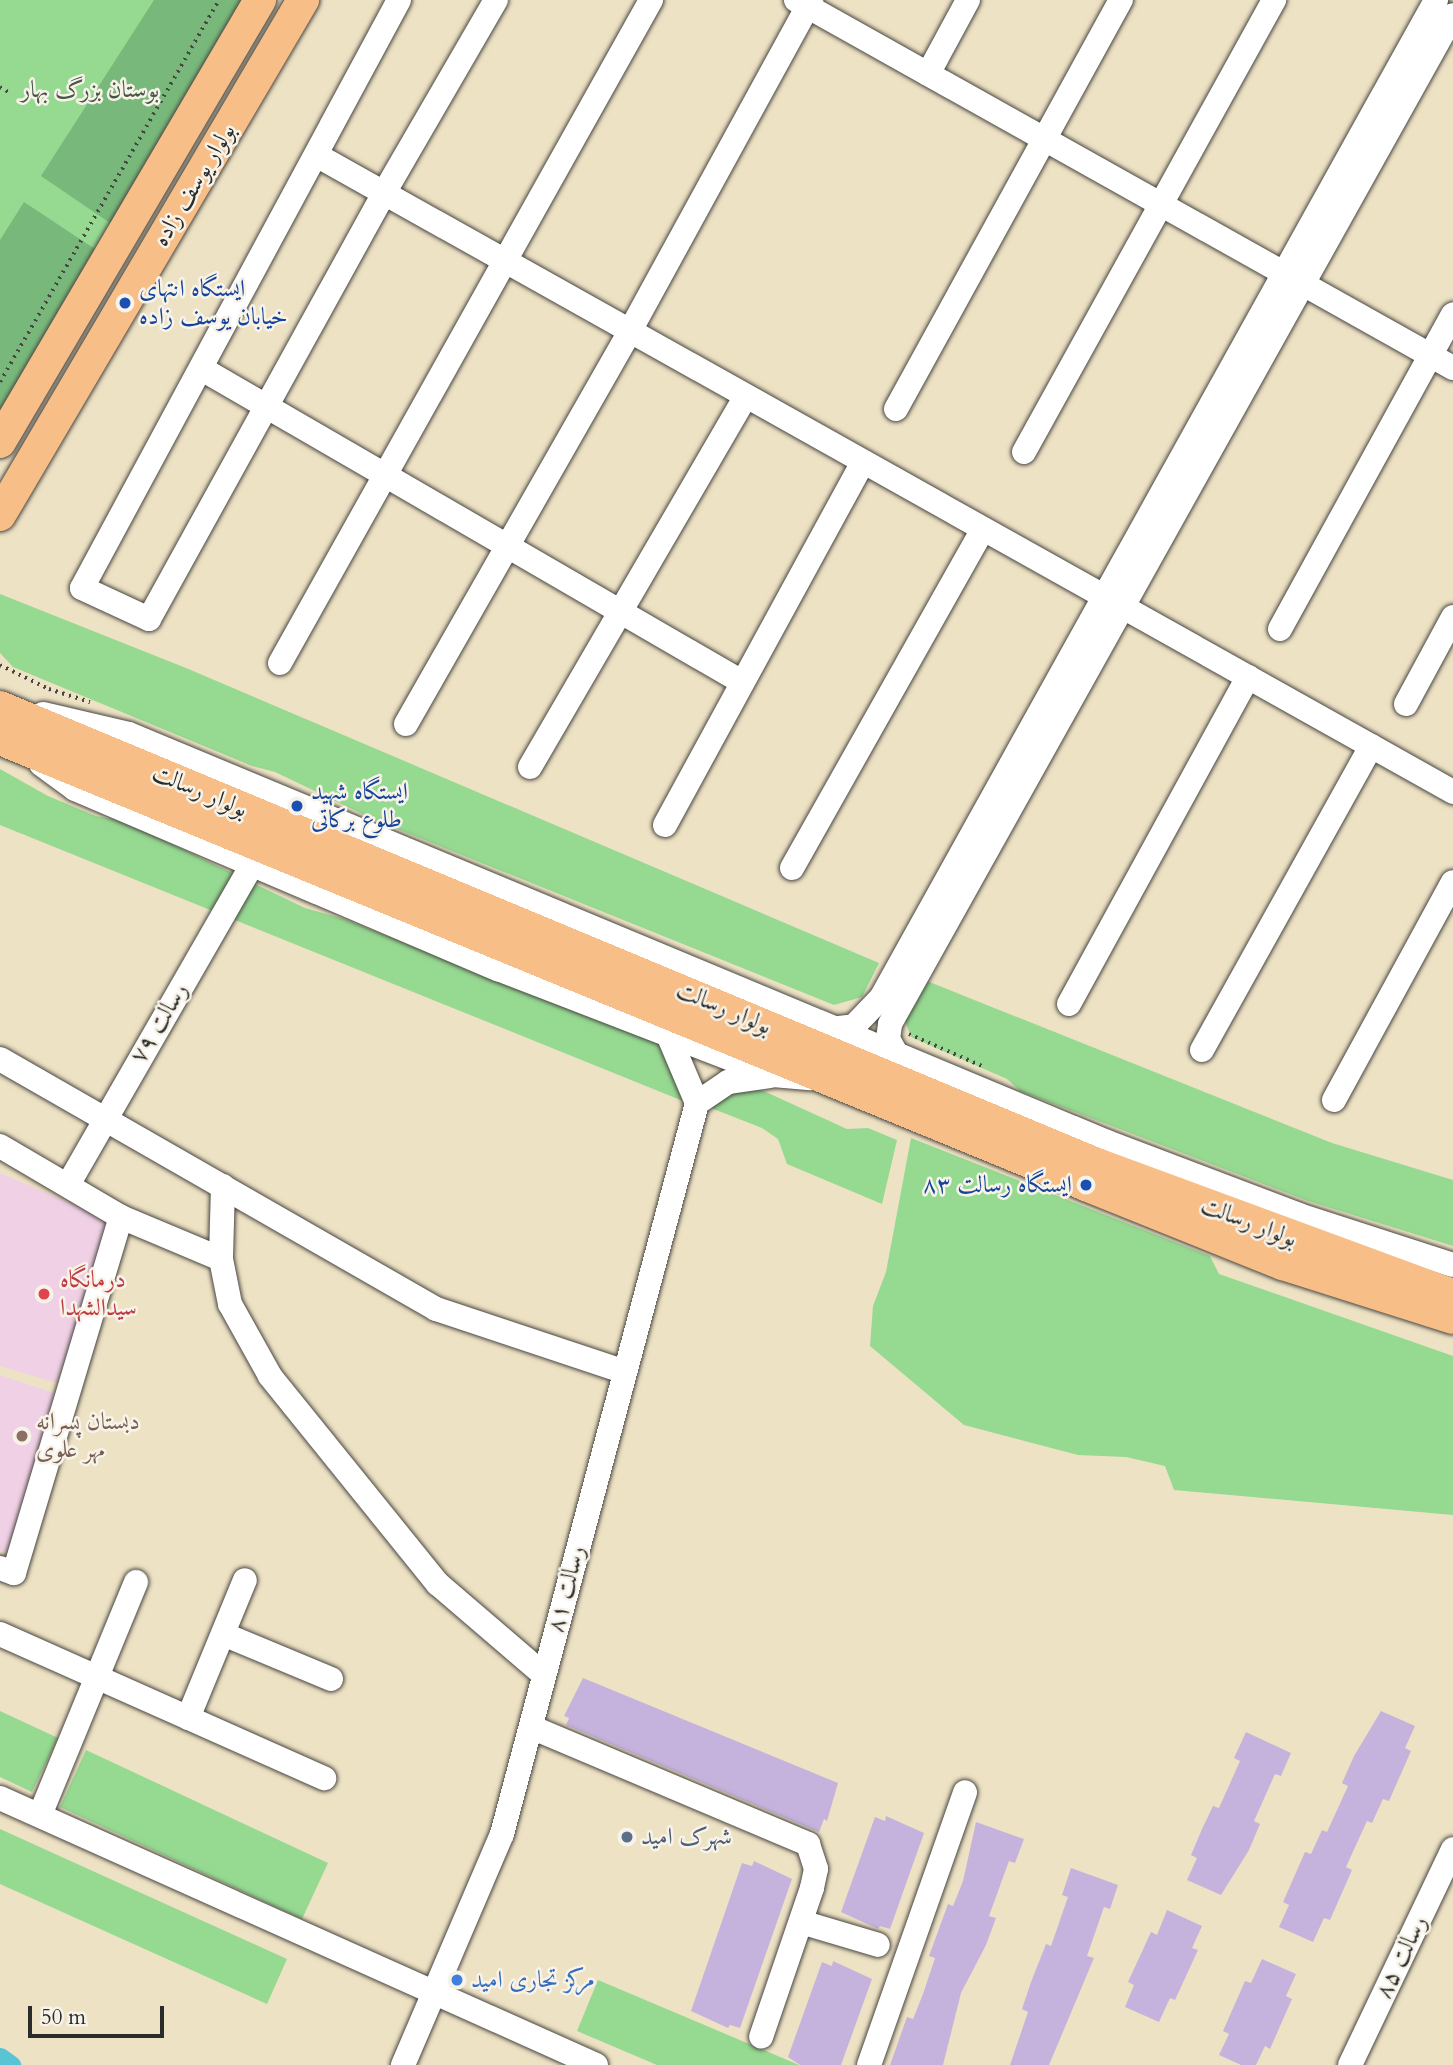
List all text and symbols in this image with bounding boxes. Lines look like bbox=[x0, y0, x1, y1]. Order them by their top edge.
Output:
park label: بوستان بزرگ بهار bbox=[21, 76, 159, 104]
street label: بولوار یوسف زاده bbox=[146, 118, 242, 252]
place label: ایستگاه انتهای خیابان یوسف زاده bbox=[139, 275, 288, 331]
marker: ایستگاه انتهای خیابان یوسف زاده bbox=[117, 295, 133, 311]
street label: بولوار رسالت bbox=[148, 758, 252, 824]
place label: ایستگاه شهید طلوع برکاتی bbox=[311, 778, 408, 834]
marker: ایستگاه شهید طلوع برکاتی bbox=[289, 798, 305, 814]
street label: بولوار رسالت bbox=[672, 975, 776, 1041]
street label: رسالت ۷۹ bbox=[124, 978, 194, 1068]
place label: ایستگاه رسالت ۸۳ bbox=[923, 1171, 1072, 1199]
marker: ایستگاه رسالت ۸۳ bbox=[1078, 1177, 1094, 1193]
street label: بولوار رسالت bbox=[1197, 1191, 1301, 1253]
place label: درمانگاه سیدالشهدا bbox=[60, 1266, 137, 1322]
marker: درمانگاه سیدالشهدا bbox=[34, 1284, 54, 1304]
place label: دبستان پسرانه مهر علوی bbox=[36, 1408, 140, 1464]
marker: دبستان پسرانه مهر علوی bbox=[14, 1428, 30, 1444]
street label: رسالت ۸۱ bbox=[541, 1542, 591, 1636]
place label: شهرک امید bbox=[641, 1823, 732, 1851]
marker: شهرک امید bbox=[619, 1829, 635, 1845]
street label: رسالت ۸۵ bbox=[1369, 1911, 1433, 2003]
place label: مرکز تجاری امید bbox=[471, 1966, 595, 1994]
marker: مرکز تجاری امید bbox=[449, 1972, 465, 1988]
scale bar bbox=[32, 1992, 168, 2036]
text: 50 m bbox=[41, 2003, 86, 2032]

